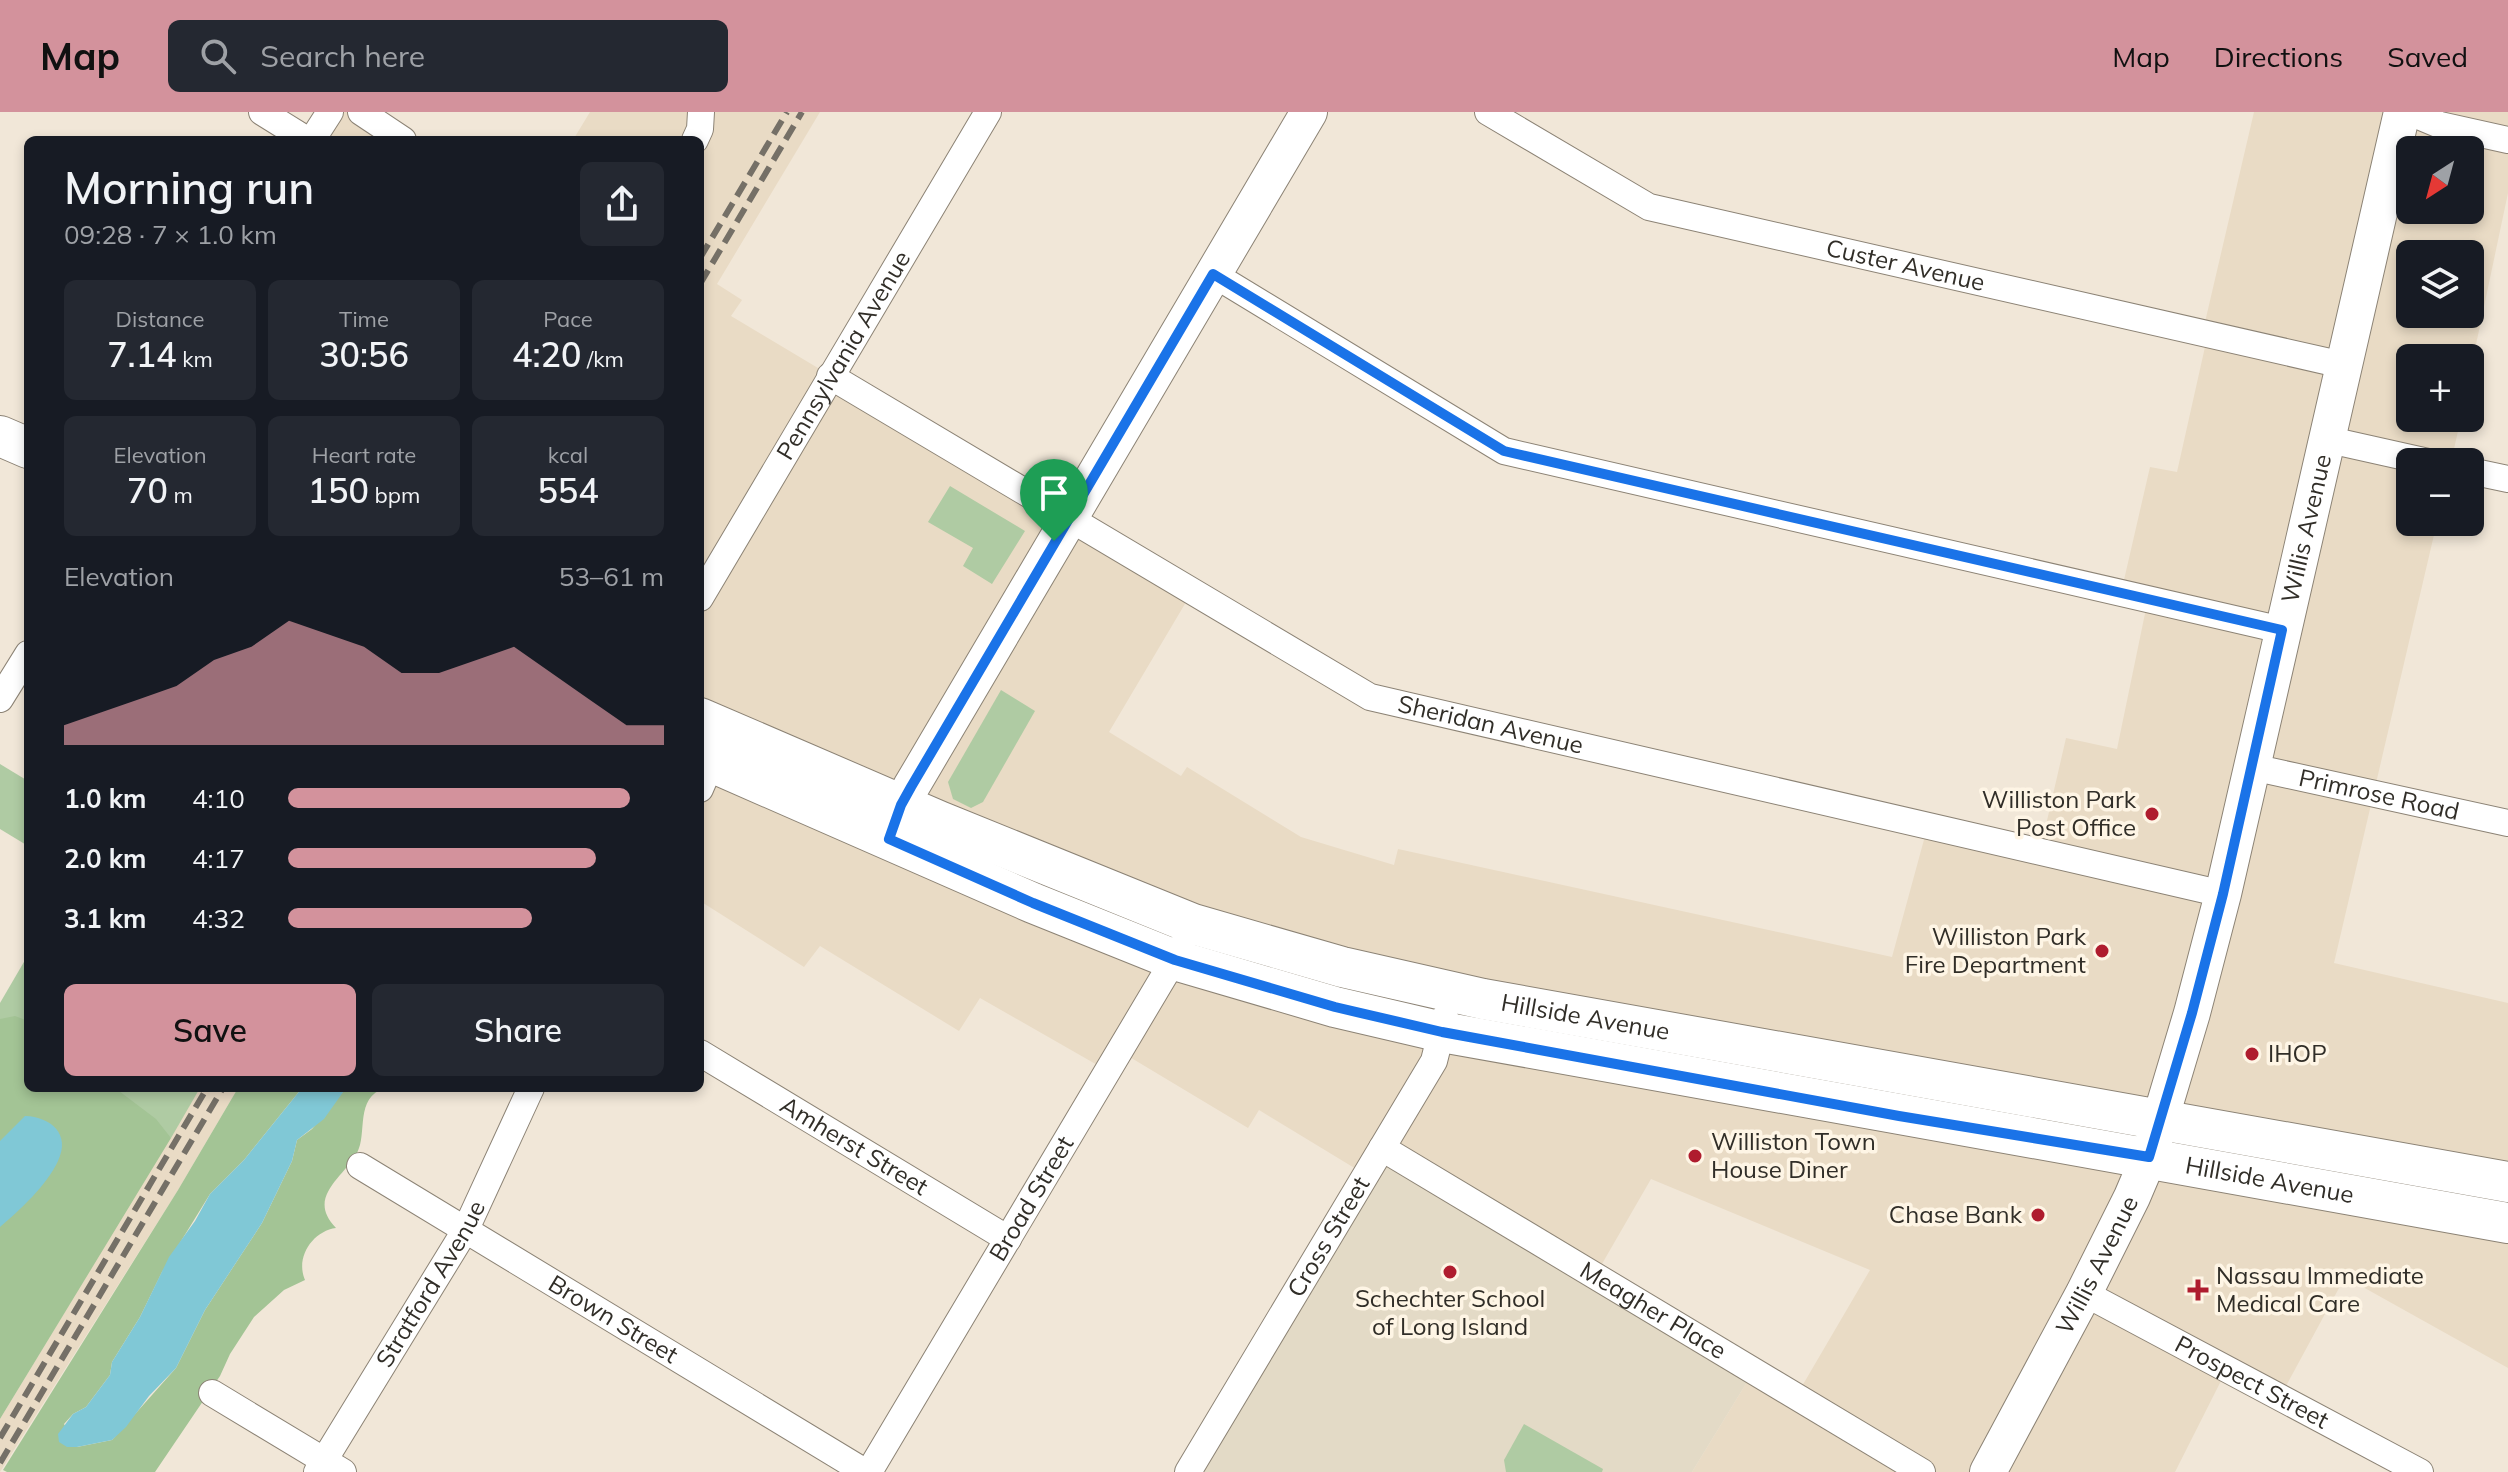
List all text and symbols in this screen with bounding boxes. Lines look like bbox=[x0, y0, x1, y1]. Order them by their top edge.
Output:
search box bbox=[168, 20, 728, 92]
text: Map bbox=[40, 32, 120, 80]
icon: search bbox=[196, 34, 240, 78]
text: Search here bbox=[260, 37, 425, 75]
text: Map bbox=[2112, 39, 2170, 74]
text: Directions bbox=[2214, 39, 2343, 74]
text: Saved bbox=[2387, 39, 2468, 74]
north arrow bbox=[2396, 136, 2484, 224]
map controls bbox=[2396, 136, 2484, 536]
text: Morning run bbox=[64, 160, 314, 215]
button: share bbox=[580, 162, 664, 246]
text: 09:28 · 7 × 1.0 km bbox=[64, 218, 277, 251]
street label: Custer Avenue bbox=[1824, 232, 1988, 297]
button: layers bbox=[2396, 240, 2484, 328]
street label: Pennsylvania Avenue bbox=[769, 245, 916, 465]
text: Distance bbox=[116, 305, 204, 333]
text: Time bbox=[339, 305, 389, 333]
text: Pace bbox=[543, 305, 593, 333]
text: 7.14 bbox=[107, 333, 176, 376]
text: 30:56 bbox=[319, 333, 409, 376]
text: 4:20 bbox=[512, 333, 581, 376]
button: + bbox=[2396, 344, 2484, 432]
text: km bbox=[176, 345, 213, 373]
text: /km bbox=[581, 345, 624, 373]
text: Elevation bbox=[113, 441, 207, 469]
text: Heart rate bbox=[312, 441, 416, 469]
text: kcal bbox=[548, 441, 588, 469]
button: − bbox=[2396, 448, 2484, 536]
street label: Willis Avenue bbox=[2274, 451, 2337, 606]
pin bbox=[1020, 459, 1088, 541]
text: 70 bbox=[127, 469, 168, 512]
text: 150 bbox=[308, 469, 369, 512]
text: 554 bbox=[537, 469, 599, 512]
icon: arrive bbox=[1032, 471, 1076, 515]
text: m bbox=[168, 481, 193, 509]
text: bpm bbox=[369, 481, 420, 509]
text: Elevation bbox=[64, 560, 174, 593]
text: 53–61 m bbox=[559, 560, 664, 593]
street label: Sheridan Avenue bbox=[1395, 688, 1586, 760]
street label: Primrose Road bbox=[2296, 762, 2462, 826]
text: 1.0 km bbox=[64, 782, 147, 815]
text: 4:10 bbox=[192, 782, 245, 815]
place label: Williston Park Post Office bbox=[1982, 784, 2137, 842]
marker: Williston Park Post Office bbox=[2143, 805, 2161, 823]
text: 2.0 km bbox=[64, 842, 147, 875]
text: 4:17 bbox=[192, 842, 245, 875]
text: 3.1 km bbox=[64, 902, 147, 935]
text: 4:32 bbox=[192, 902, 245, 935]
place label: Williston Park Fire Department bbox=[1905, 921, 2087, 979]
marker: Williston Park Fire Department bbox=[2093, 942, 2111, 960]
button: Save bbox=[64, 984, 356, 1076]
button: Share bbox=[372, 984, 664, 1076]
street label: Hillside Avenue bbox=[1499, 987, 1672, 1046]
place label: IHOP bbox=[2268, 1038, 2327, 1068]
marker: IHOP bbox=[2243, 1045, 2261, 1063]
street label: Amherst Street bbox=[775, 1089, 934, 1201]
place label: Williston Town House Diner bbox=[1711, 1126, 1876, 1184]
street label: Broad Street bbox=[982, 1130, 1079, 1266]
marker: Williston Town House Diner bbox=[1686, 1147, 1704, 1165]
street label: Hillside Avenue bbox=[2183, 1149, 2356, 1209]
street label: Cross Street bbox=[1280, 1171, 1375, 1302]
street label: Willis Avenue bbox=[2049, 1191, 2144, 1339]
street label: Stratford Avenue bbox=[369, 1195, 491, 1372]
place label: Chase Bank bbox=[1889, 1199, 2023, 1229]
marker: Chase Bank bbox=[2029, 1206, 2047, 1224]
street label: Meagher Place bbox=[1575, 1254, 1732, 1365]
place label: Nassau Immediate Medical Care bbox=[2216, 1260, 2424, 1318]
marker: Schechter School of Long Island bbox=[1441, 1263, 1459, 1281]
street label: Brown Street bbox=[543, 1268, 684, 1369]
marker: Nassau Immediate Medical Care bbox=[2187, 1279, 2209, 1301]
place label: Schechter School of Long Island bbox=[1355, 1283, 1545, 1341]
street label: Prospect Street bbox=[2170, 1328, 2334, 1435]

